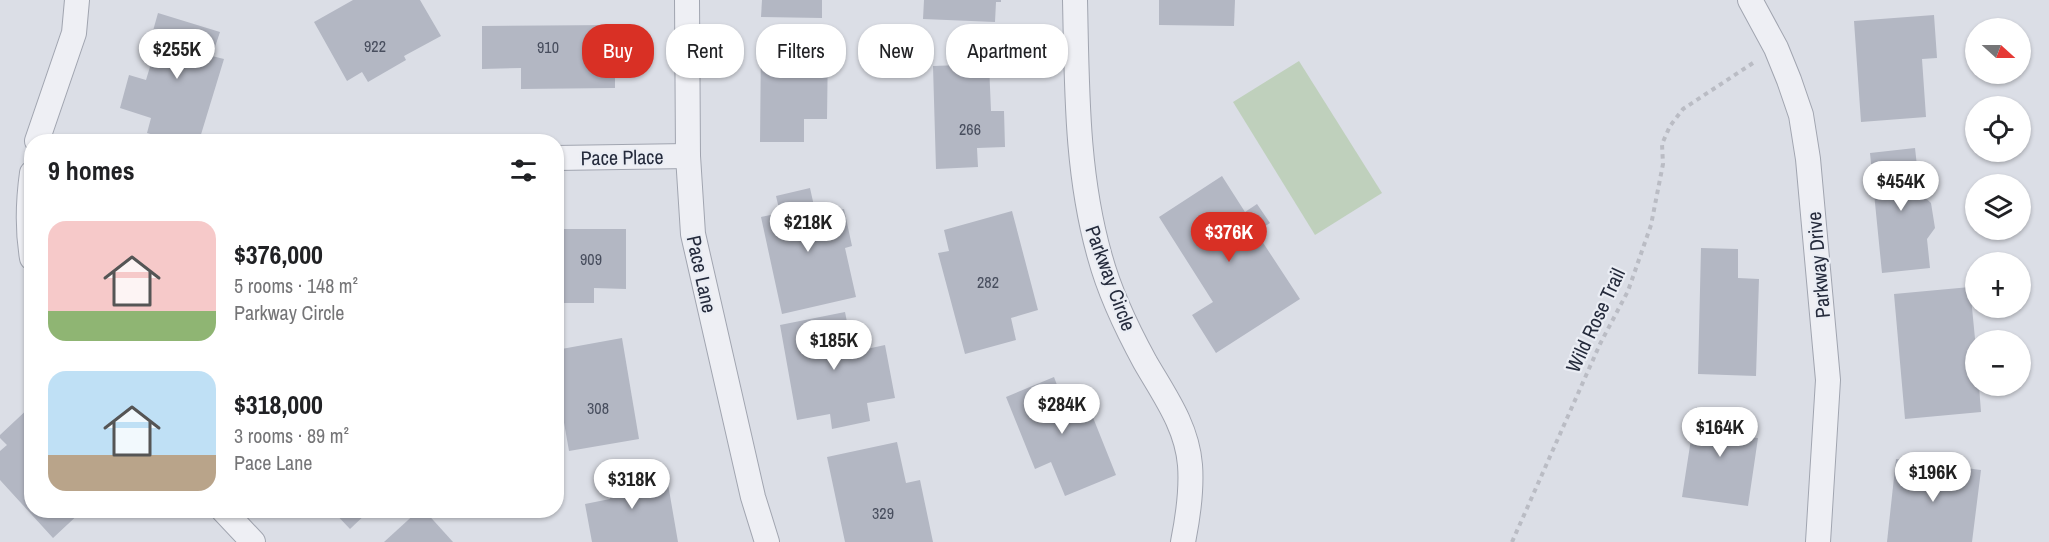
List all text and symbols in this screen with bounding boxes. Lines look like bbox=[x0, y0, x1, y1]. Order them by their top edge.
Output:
north arrow bbox=[1965, 18, 2031, 84]
map controls bbox=[1965, 18, 2031, 396]
chip: Buy bbox=[582, 24, 654, 78]
chip: Rent bbox=[666, 24, 744, 78]
chip: Filters bbox=[756, 24, 846, 78]
chip: New bbox=[858, 24, 934, 78]
chip: Apartment bbox=[946, 24, 1068, 78]
pin: $255K bbox=[135, 29, 219, 80]
text: $255K bbox=[153, 35, 201, 62]
house number: 922 bbox=[364, 35, 386, 57]
house number: 910 bbox=[537, 36, 559, 58]
button: locate bbox=[1965, 96, 2031, 162]
house number: 266 bbox=[959, 118, 981, 140]
street label: Pace Place bbox=[580, 143, 664, 171]
text: 9 homes bbox=[48, 153, 135, 188]
icon: filters bbox=[507, 154, 540, 187]
pin: $454K bbox=[1859, 161, 1943, 212]
text: $454K bbox=[1877, 167, 1925, 194]
button: layers bbox=[1965, 174, 2031, 240]
pin: $218K bbox=[766, 202, 850, 253]
text: $218K bbox=[784, 208, 832, 235]
street label: Parkway Drive bbox=[1800, 211, 1836, 319]
pin: $376K bbox=[1187, 212, 1271, 263]
text: $376K bbox=[1205, 218, 1253, 245]
street label: Parkway Circle bbox=[1079, 222, 1143, 334]
street label: Pace Lane bbox=[681, 233, 723, 315]
text: $376,000 bbox=[234, 237, 323, 272]
icon: home bbox=[96, 245, 168, 317]
house number: 909 bbox=[580, 248, 602, 270]
button: + bbox=[1965, 252, 2031, 318]
street label: Wild Rose Trail bbox=[1559, 263, 1631, 377]
house number: 282 bbox=[977, 271, 999, 293]
text: 5 rooms · 148 m² bbox=[234, 272, 358, 299]
text: Parkway Circle bbox=[234, 299, 344, 326]
pin: $185K bbox=[792, 320, 876, 371]
text: $185K bbox=[810, 326, 858, 353]
button: − bbox=[1965, 330, 2031, 396]
pin: $284K bbox=[1020, 384, 1104, 435]
text: $318,000 bbox=[234, 387, 323, 422]
text: $284K bbox=[1038, 390, 1086, 417]
icon: home bbox=[96, 395, 168, 467]
house number: 308 bbox=[587, 397, 609, 419]
pin: $164K bbox=[1678, 407, 1762, 458]
text: $164K bbox=[1696, 413, 1744, 440]
text: 3 rooms · 89 m² bbox=[234, 422, 349, 449]
text: Pace Lane bbox=[234, 449, 312, 476]
pin: $196K bbox=[1891, 452, 1975, 503]
text: $196K bbox=[1909, 458, 1957, 485]
pin: $318K bbox=[590, 459, 674, 510]
text: $318K bbox=[608, 465, 656, 492]
house number: 329 bbox=[872, 502, 894, 524]

